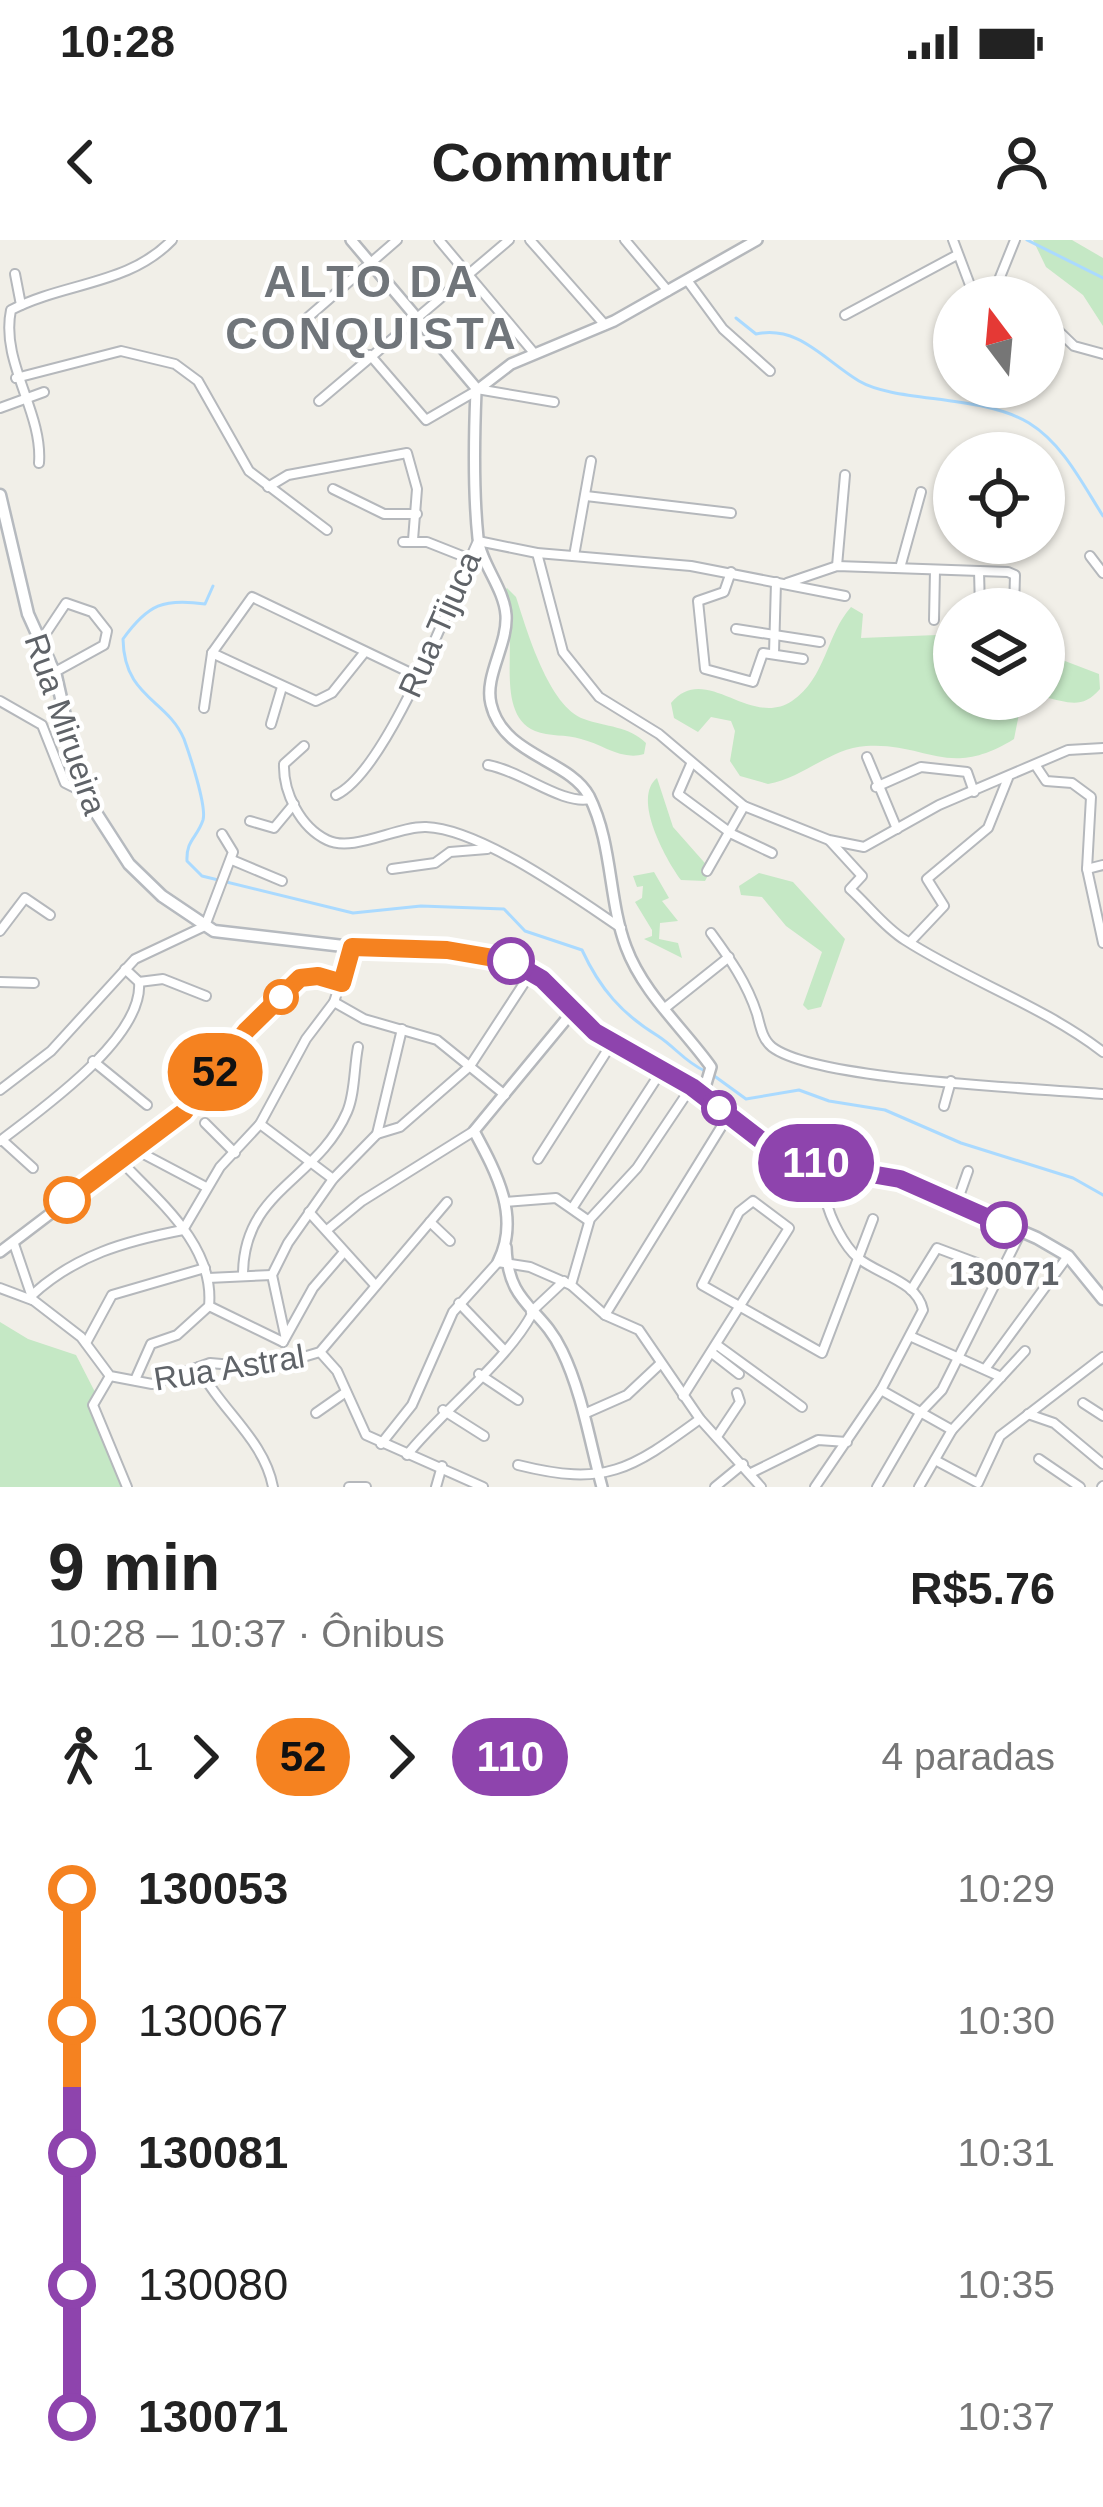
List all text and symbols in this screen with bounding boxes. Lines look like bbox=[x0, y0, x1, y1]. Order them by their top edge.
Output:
text: 10:28 bbox=[60, 16, 175, 67]
icon: back bbox=[48, 129, 114, 195]
icon: person bbox=[989, 129, 1055, 195]
text: Commutr bbox=[432, 132, 672, 192]
district label: ALTO DA CONQUISTA bbox=[225, 256, 519, 359]
north arrow bbox=[933, 276, 1065, 408]
map controls bbox=[933, 276, 1065, 720]
button: locate bbox=[933, 432, 1065, 564]
street label: Rua Tijuca bbox=[391, 545, 488, 703]
button: layers bbox=[933, 588, 1065, 720]
street label: Rua Mirueira bbox=[17, 629, 114, 820]
unlabelled marker bbox=[489, 939, 533, 983]
unlabelled marker bbox=[265, 981, 297, 1013]
line badge: 52 bbox=[161, 1033, 269, 1111]
text: 52 bbox=[192, 1048, 238, 1095]
unlabelled marker bbox=[703, 1092, 735, 1124]
line badge: 110 bbox=[747, 1124, 885, 1202]
text: 110 bbox=[782, 1139, 850, 1186]
unlabelled marker bbox=[45, 1178, 89, 1222]
marker: 130071 bbox=[982, 1203, 1026, 1247]
place label: 130071 bbox=[949, 1255, 1059, 1292]
street label: Rua Astral bbox=[151, 1337, 307, 1398]
text: 9 min bbox=[48, 1530, 220, 1604]
text: R$5.76 bbox=[910, 1563, 1055, 1614]
text: 10:28 – 10:37 · Ônibus bbox=[48, 1612, 445, 1655]
icon: walk bbox=[48, 1724, 114, 1790]
icon: forward bbox=[172, 1724, 238, 1790]
icon: forward bbox=[368, 1724, 434, 1790]
text: 52 bbox=[280, 1733, 326, 1780]
text: 110 bbox=[476, 1733, 544, 1780]
text: 1 bbox=[132, 1735, 154, 1778]
text: 4 paradas bbox=[882, 1735, 1055, 1778]
text: 130053 bbox=[138, 1863, 288, 1914]
text: 10:29 bbox=[957, 1867, 1055, 1910]
text: 130067 bbox=[138, 1995, 288, 2046]
text: 10:30 bbox=[957, 1999, 1055, 2042]
text: 130081 bbox=[138, 2127, 288, 2178]
text: 10:31 bbox=[957, 2131, 1055, 2174]
text: 130080 bbox=[138, 2259, 288, 2310]
text: 10:35 bbox=[957, 2263, 1055, 2306]
text: 130071 bbox=[138, 2391, 288, 2442]
text: 10:37 bbox=[957, 2395, 1055, 2438]

